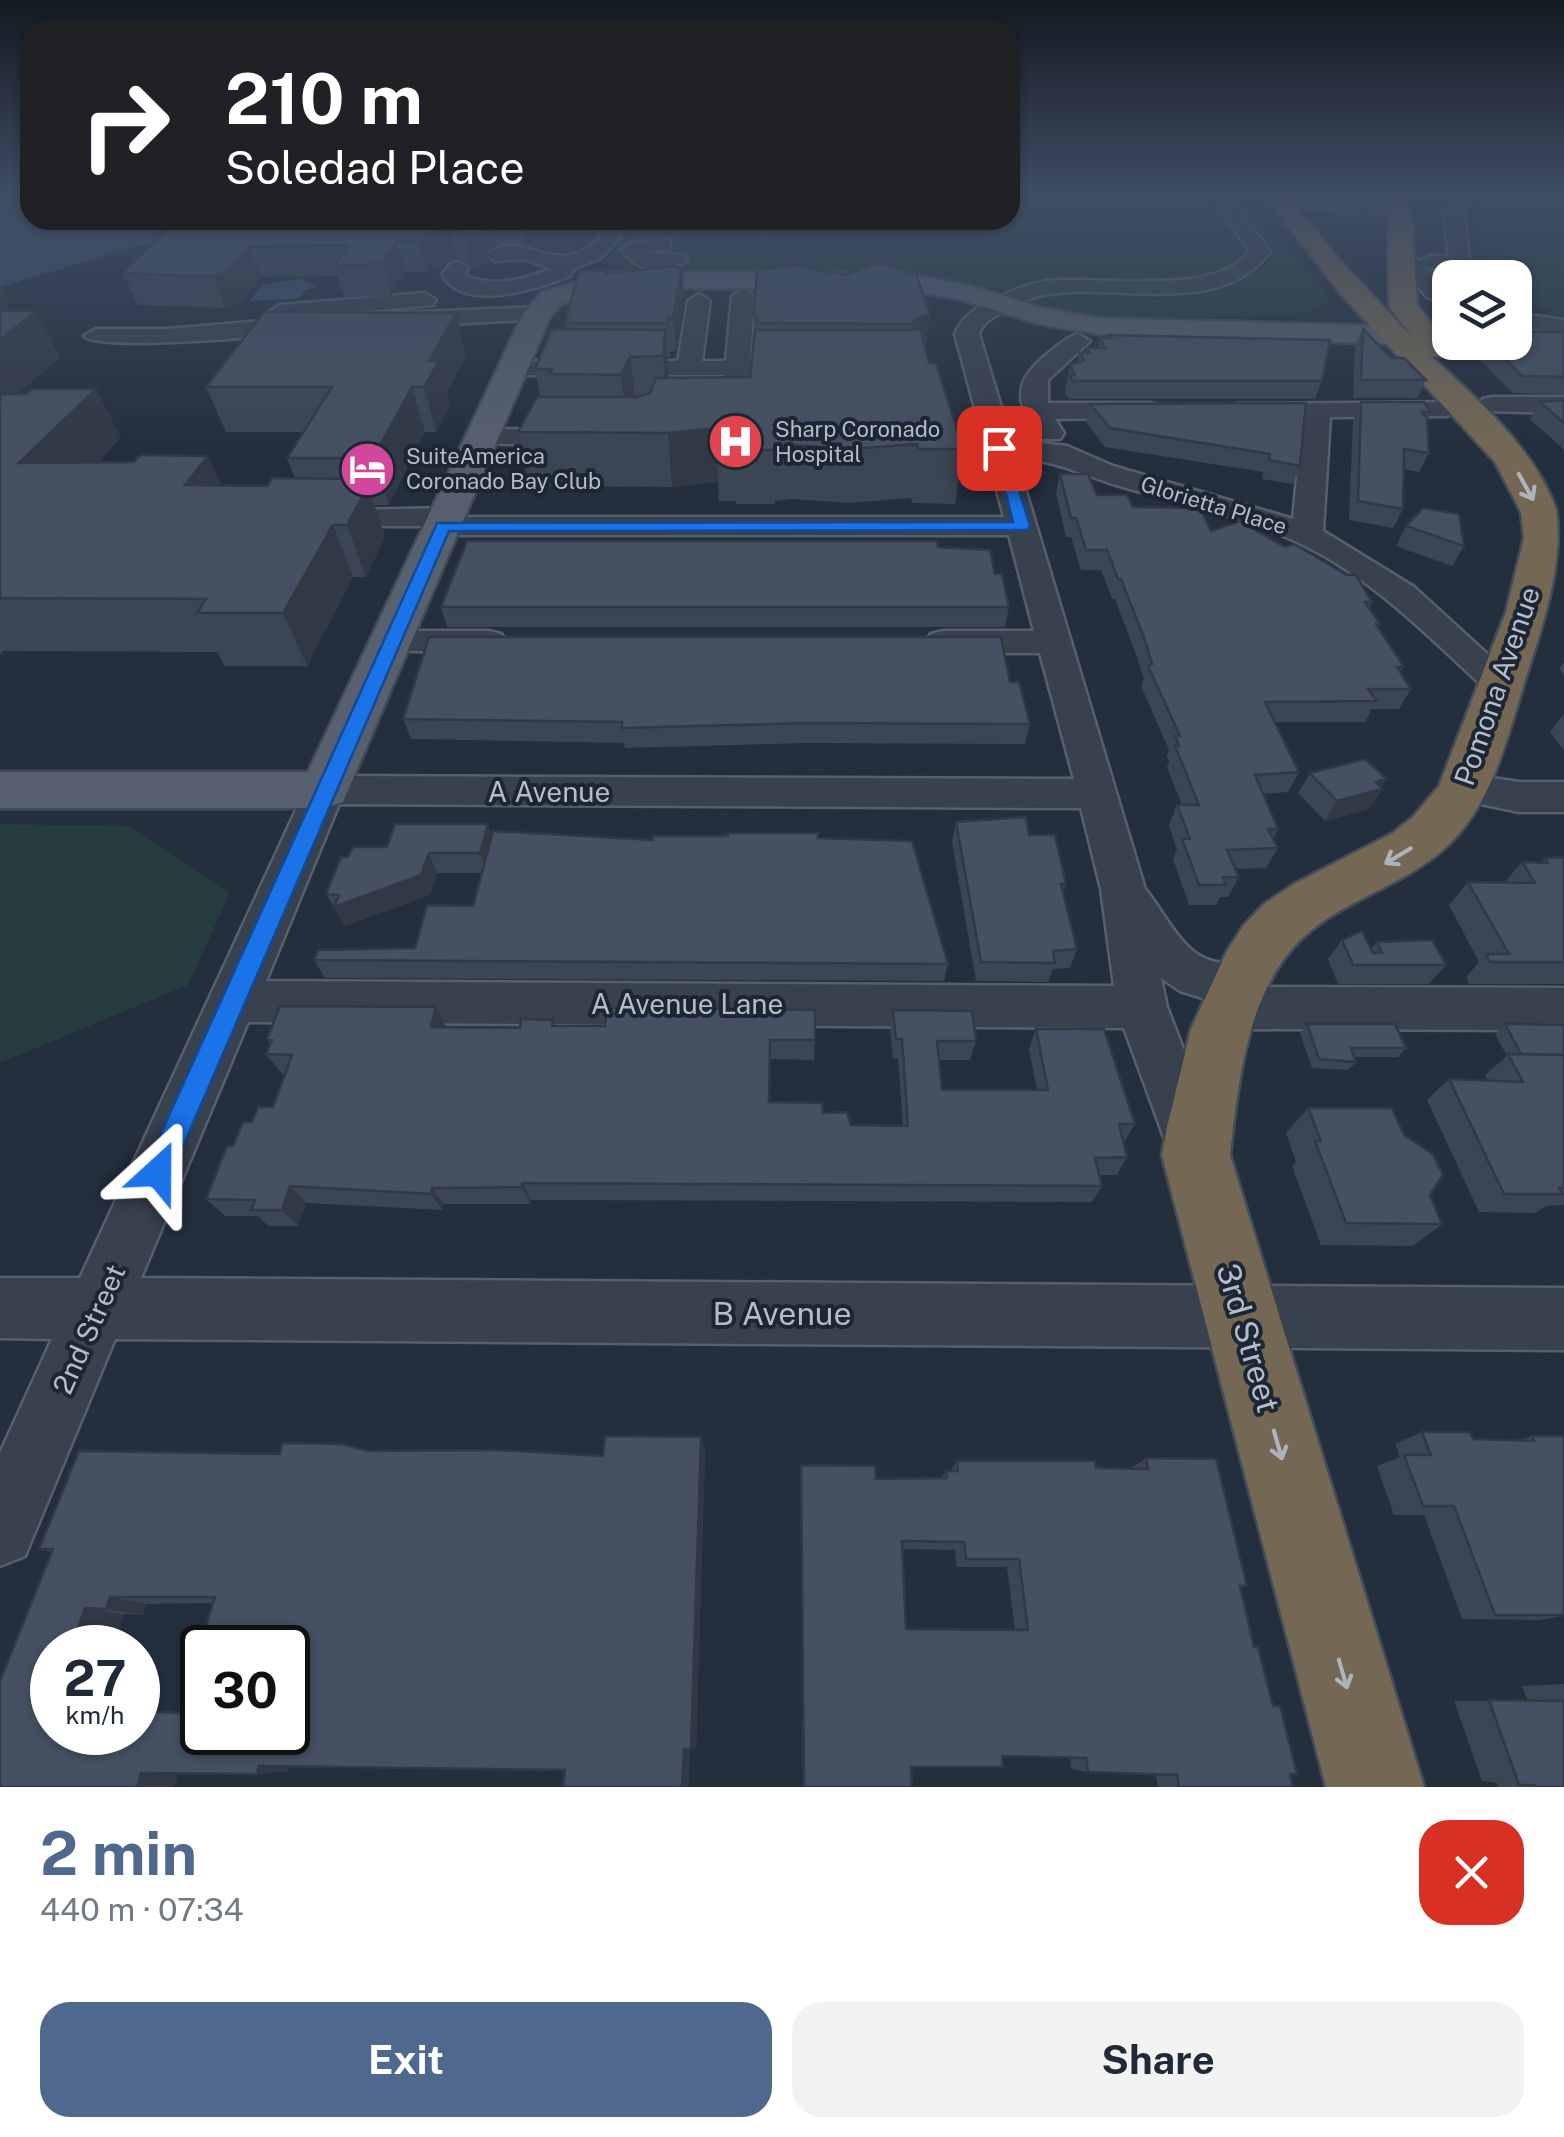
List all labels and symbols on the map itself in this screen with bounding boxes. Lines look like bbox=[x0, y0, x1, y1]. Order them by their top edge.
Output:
pin bbox=[957, 406, 1042, 491]
hospital icon: Sharp Coronado Hospital bbox=[706, 412, 766, 472]
place label: Sharp Coronado Hospital bbox=[775, 416, 940, 467]
hotel icon: SuiteAmerica Coronado Bay Club bbox=[337, 439, 397, 499]
place label: SuiteAmerica Coronado Bay Club bbox=[406, 443, 601, 494]
street label: Glorietta Place bbox=[1138, 470, 1290, 540]
one-way arrow bbox=[1517, 472, 1537, 502]
street label: Pomona Avenue bbox=[1447, 582, 1546, 790]
street label: A Avenue bbox=[488, 775, 610, 808]
one-way arrow bbox=[1384, 846, 1413, 866]
street label: A Avenue Lane bbox=[591, 987, 783, 1020]
position arrow bbox=[106, 1120, 210, 1224]
street label: 2nd Street bbox=[45, 1259, 132, 1399]
street label: 3rd Street bbox=[1210, 1259, 1287, 1416]
street label: B Avenue bbox=[712, 1295, 852, 1332]
one-way arrow bbox=[1270, 1429, 1289, 1460]
speed limit sign: 30 bbox=[180, 1625, 310, 1755]
one-way arrow bbox=[1335, 1658, 1353, 1689]

